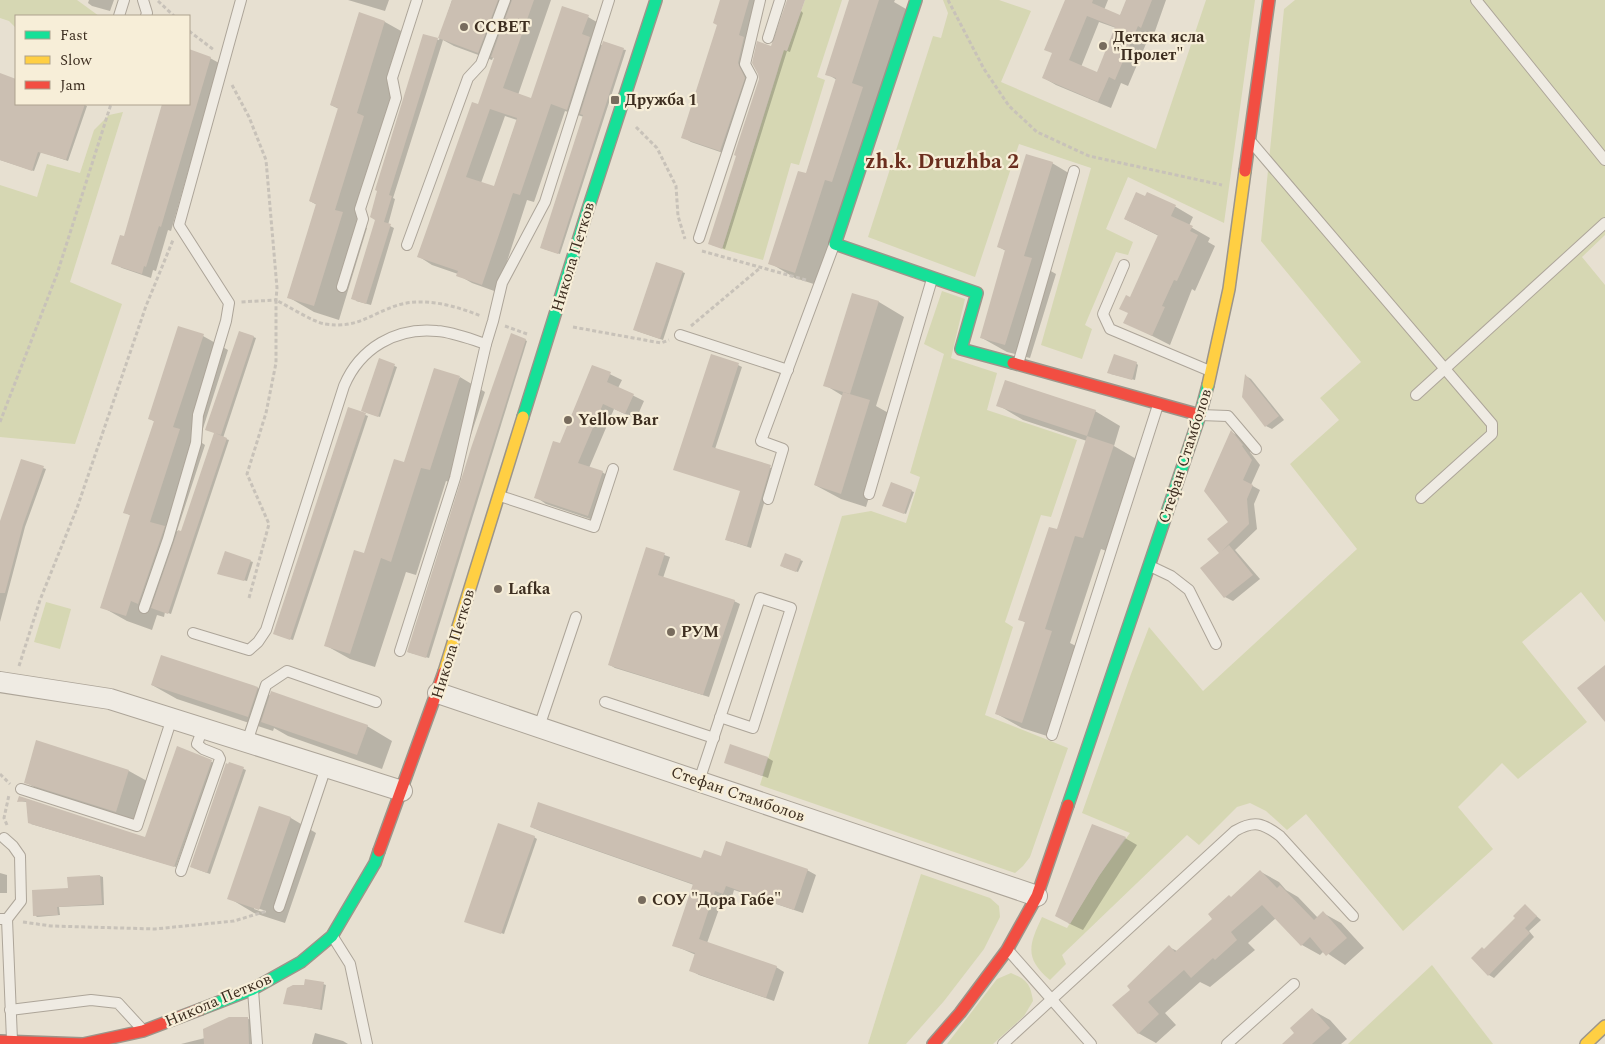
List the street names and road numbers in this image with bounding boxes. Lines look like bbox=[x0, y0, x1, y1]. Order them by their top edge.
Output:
street label: Никола Петков bbox=[545, 199, 601, 315]
street label: Стефан Стамболов bbox=[1152, 386, 1218, 526]
street label: Никола Петков bbox=[425, 586, 481, 702]
street label: Стефан Стамболов bbox=[668, 760, 808, 828]
street label: Никола Петков bbox=[161, 967, 275, 1033]

